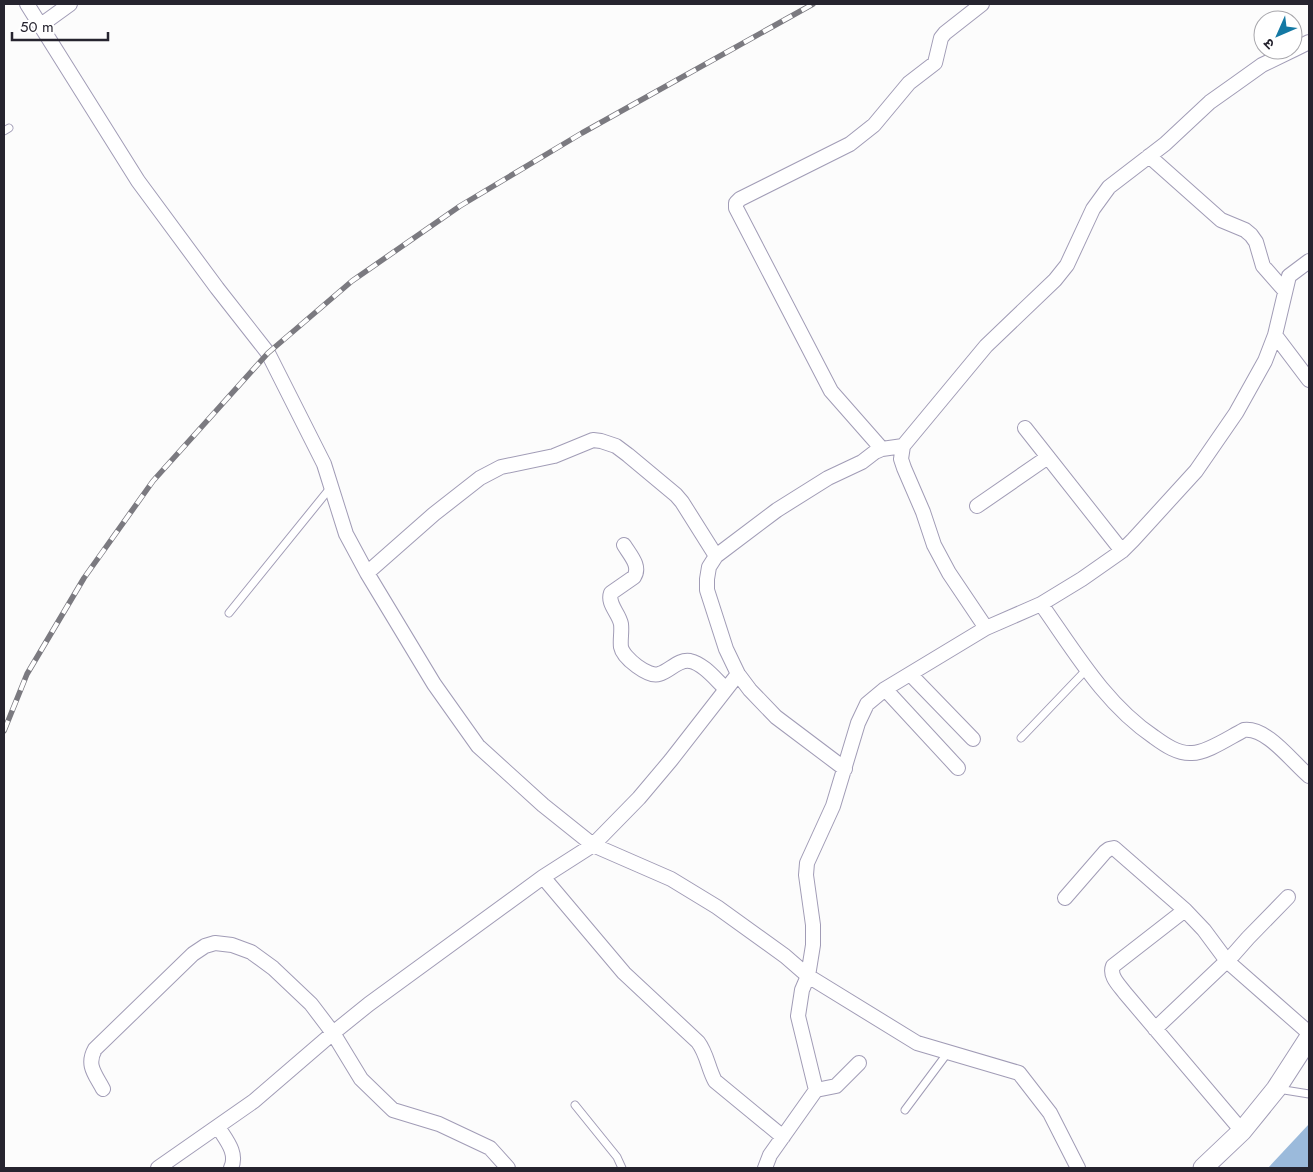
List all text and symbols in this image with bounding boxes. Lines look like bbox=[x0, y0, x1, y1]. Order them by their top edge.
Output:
scale bar bbox=[12, 10, 109, 42]
north arrow bbox=[1253, 10, 1303, 60]
text: 50 m bbox=[20, 16, 54, 38]
text: उ bbox=[1258, 34, 1279, 54]

